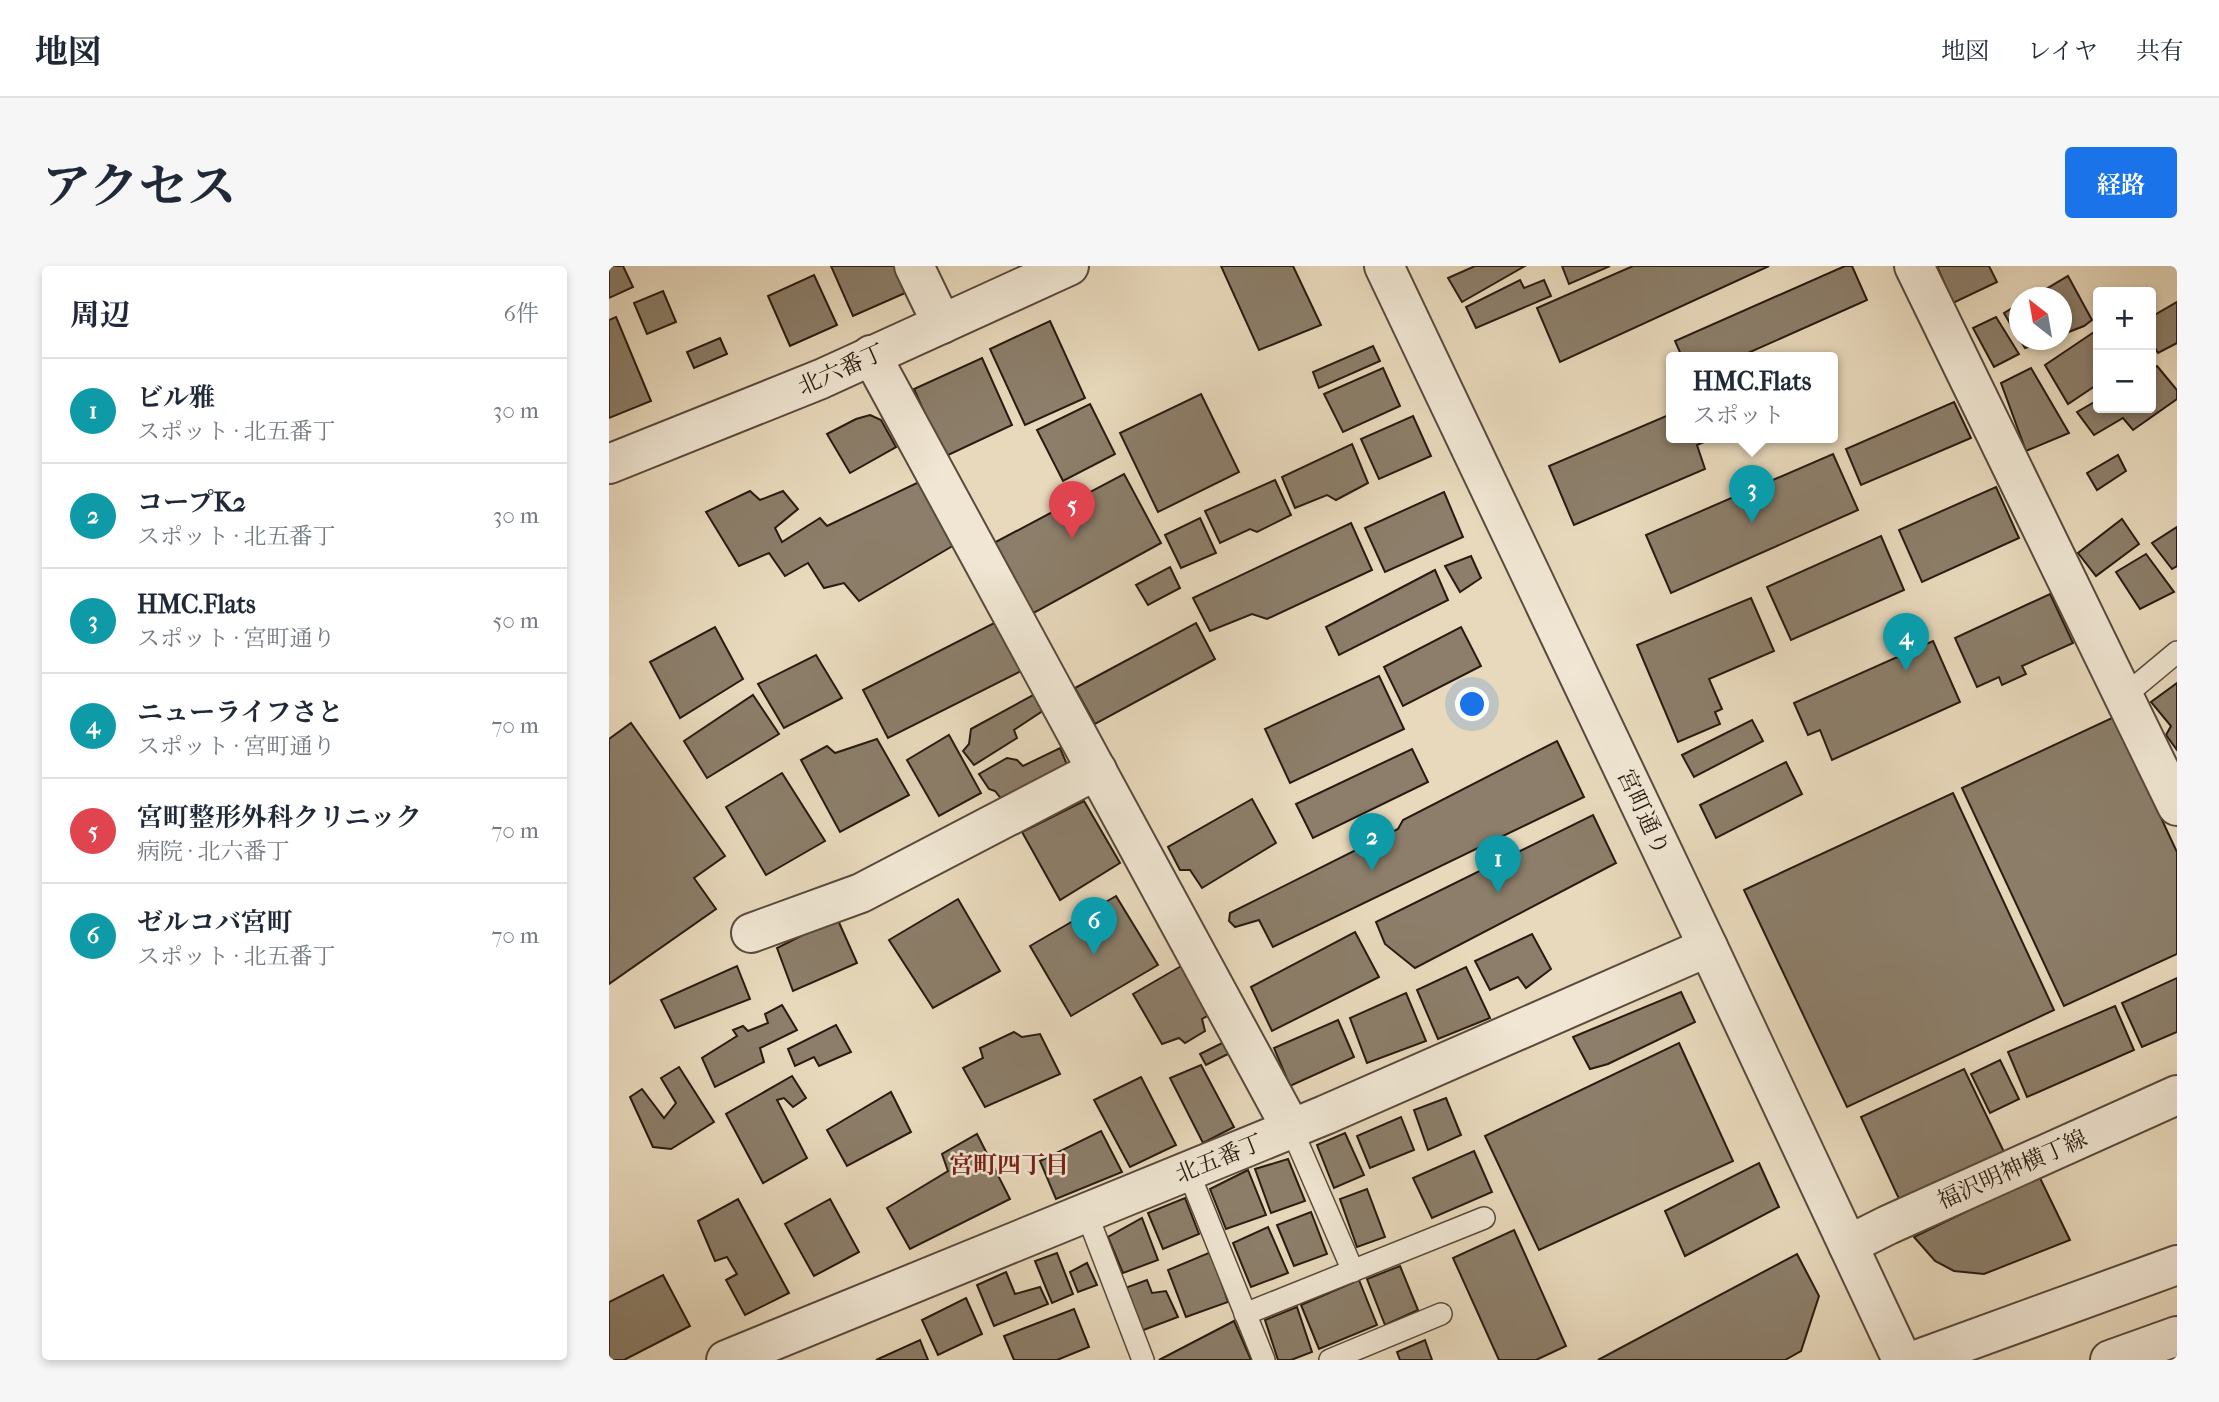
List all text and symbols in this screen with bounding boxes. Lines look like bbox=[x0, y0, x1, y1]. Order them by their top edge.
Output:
text: 地図 bbox=[35, 33, 101, 72]
text: 地図 bbox=[1941, 37, 1989, 65]
text: レイヤ bbox=[2027, 37, 2098, 65]
text: 共有 bbox=[2136, 37, 2184, 65]
button: 経路 bbox=[2065, 147, 2177, 218]
text: アクセス bbox=[42, 158, 237, 216]
north arrow bbox=[2009, 287, 2072, 350]
map controls bbox=[2093, 287, 2156, 413]
button: + bbox=[2093, 287, 2156, 350]
text: 周辺 bbox=[70, 298, 130, 333]
text: 6件 bbox=[504, 300, 539, 327]
street label: 北六番丁 bbox=[794, 338, 889, 400]
button: − bbox=[2093, 350, 2156, 413]
popup bbox=[1666, 352, 1838, 443]
text: HMC.Flats bbox=[1693, 366, 1811, 397]
text: ビル雅 bbox=[137, 382, 215, 413]
text: 1 bbox=[89, 397, 97, 424]
text: 30 m bbox=[493, 397, 539, 424]
text: スポット bbox=[1693, 402, 1785, 429]
text: スポット · 北五番丁 bbox=[137, 418, 336, 445]
pin: 3 bbox=[1729, 465, 1775, 523]
pin: 5 bbox=[1049, 481, 1095, 539]
text: コープK2 bbox=[137, 487, 246, 518]
text: 2 bbox=[87, 502, 99, 529]
text: 30 m bbox=[493, 502, 539, 529]
text: スポット · 北五番丁 bbox=[137, 523, 336, 550]
text: HMC.Flats bbox=[137, 589, 256, 620]
text: 3 bbox=[88, 607, 98, 634]
text: 50 m bbox=[492, 607, 539, 634]
pin: 4 bbox=[1883, 613, 1929, 671]
text: スポット · 宮町通り bbox=[137, 625, 336, 652]
your location bbox=[1455, 687, 1489, 721]
text: ニューライフさと bbox=[137, 697, 343, 728]
text: 4 bbox=[86, 712, 100, 739]
text: 70 m bbox=[491, 712, 539, 739]
text: スポット · 宮町通り bbox=[137, 733, 336, 760]
street label: 宮町通り bbox=[1612, 765, 1675, 860]
text: 宮町整形外科クリニック bbox=[137, 802, 421, 833]
pin: 2 bbox=[1349, 813, 1395, 871]
text: 5 bbox=[88, 817, 98, 844]
text: 70 m bbox=[491, 817, 539, 844]
pin: 1 bbox=[1475, 835, 1521, 893]
text: 病院 · 北六番丁 bbox=[137, 838, 290, 865]
pin: 6 bbox=[1071, 897, 1117, 955]
text: ゼルコバ宮町 bbox=[137, 907, 293, 938]
text: 6 bbox=[87, 922, 99, 949]
text: 70 m bbox=[491, 922, 539, 949]
text: スポット · 北五番丁 bbox=[137, 943, 336, 970]
street label: 福沢明神横丁線 bbox=[1933, 1124, 2091, 1215]
street label: 北五番丁 bbox=[1171, 1129, 1267, 1188]
district label: 宮町四丁目 bbox=[949, 1151, 1069, 1179]

